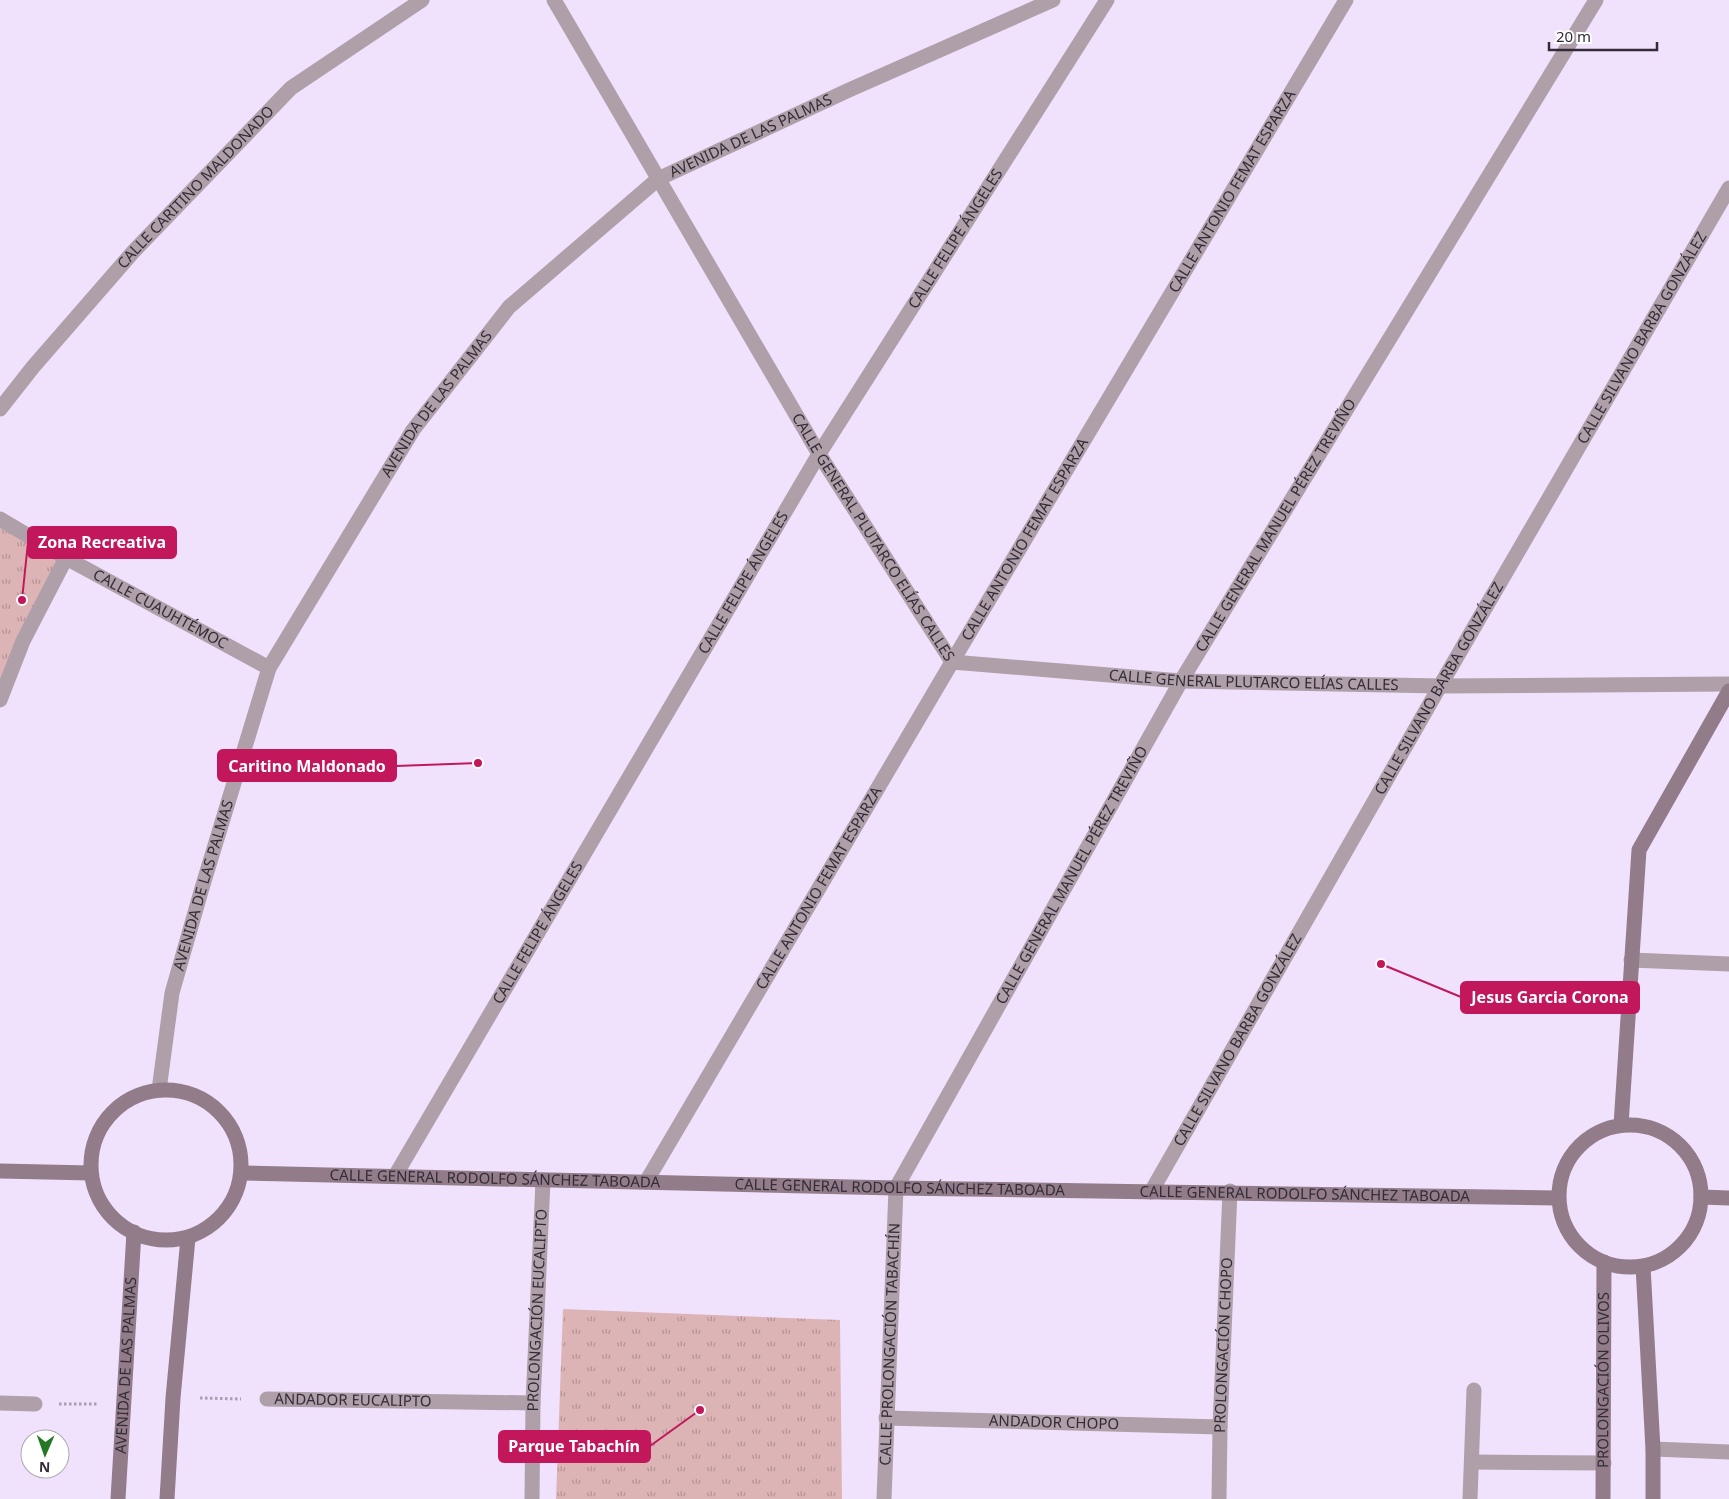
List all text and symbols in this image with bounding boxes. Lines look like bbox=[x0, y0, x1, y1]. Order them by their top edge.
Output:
scale bar bbox=[1549, 20, 1656, 52]
text: 20 m bbox=[1556, 26, 1591, 46]
street label: CALLE ANTONIO FEMAT ESPARZA bbox=[1163, 85, 1299, 296]
street label: AVENIDA DE LAS PALMAS bbox=[666, 88, 835, 181]
street label: CALLE CARITINO MALDONADO bbox=[112, 101, 278, 272]
street label: CALLE FELIPE ÁNGELES bbox=[903, 165, 1006, 312]
street label: CALLE SILVANO BARBA GONZÁLEZ bbox=[1572, 228, 1710, 447]
street label: AVENIDA DE LAS PALMAS bbox=[376, 326, 496, 481]
street label: CALLE GENERAL MANUEL PÉREZ TREVIÑO bbox=[1190, 394, 1360, 655]
street label: CALLE GENERAL PLUTARCO ELÍAS CALLES bbox=[788, 409, 960, 665]
street label: CALLE ANTONIO FEMAT ESPARZA bbox=[956, 434, 1092, 644]
street label: CALLE FELIPE ÁNGELES bbox=[693, 507, 792, 657]
callout: Zona Recreativa bbox=[28, 527, 176, 558]
text: Zona Recreativa bbox=[38, 531, 166, 553]
street label: CALLE CUAUHTÉMOC bbox=[90, 564, 232, 653]
street label: CALLE SILVANO BARBA GONZÁLEZ bbox=[1369, 578, 1507, 798]
street label: CALLE GENERAL PLUTARCO ELÍAS CALLES bbox=[1108, 664, 1399, 694]
street label: CALLE GENERAL MANUEL PÉREZ TREVIÑO bbox=[990, 742, 1152, 1008]
callout: Caritino Maldonado bbox=[218, 750, 396, 781]
text: Caritino Maldonado bbox=[228, 755, 386, 777]
street label: CALLE ANTONIO FEMAT ESPARZA bbox=[750, 782, 886, 993]
street label: AVENIDA DE LAS PALMAS bbox=[168, 797, 237, 973]
street label: CALLE FELIPE ÁNGELES bbox=[487, 857, 587, 1007]
street label: CALLE SILVANO BARBA GONZÁLEZ bbox=[1168, 929, 1306, 1150]
callout: Jesus Garcia Corona bbox=[1461, 982, 1639, 1013]
text: Jesus Garcia Corona bbox=[1469, 986, 1629, 1008]
street label: CALLE GENERAL RODOLFO SÁNCHEZ TABOADA bbox=[330, 1164, 661, 1192]
street label: CALLE GENERAL RODOLFO SÁNCHEZ TABOADA bbox=[734, 1173, 1066, 1200]
street label: CALLE GENERAL RODOLFO SÁNCHEZ TABOADA bbox=[1139, 1181, 1471, 1206]
street label: PROLONGACIÓN EUCALIPTO bbox=[522, 1208, 551, 1412]
street label: CALLE PROLONGACIÓN TABACHÍN bbox=[874, 1222, 904, 1466]
street label: PROLONGACIÓN CHOPO bbox=[1209, 1257, 1236, 1433]
street label: AVENIDA DE LAS PALMAS bbox=[110, 1276, 140, 1454]
street label: PROLONGACIÓN OLIVOS bbox=[1592, 1292, 1613, 1468]
street label: ANDADOR EUCALIPTO bbox=[274, 1388, 432, 1410]
street label: ANDADOR CHOPO bbox=[989, 1410, 1119, 1433]
north arrow bbox=[20, 1429, 70, 1479]
callout: Parque Tabachín bbox=[499, 1431, 650, 1462]
text: Parque Tabachín bbox=[508, 1435, 640, 1457]
text: N bbox=[39, 1458, 51, 1477]

